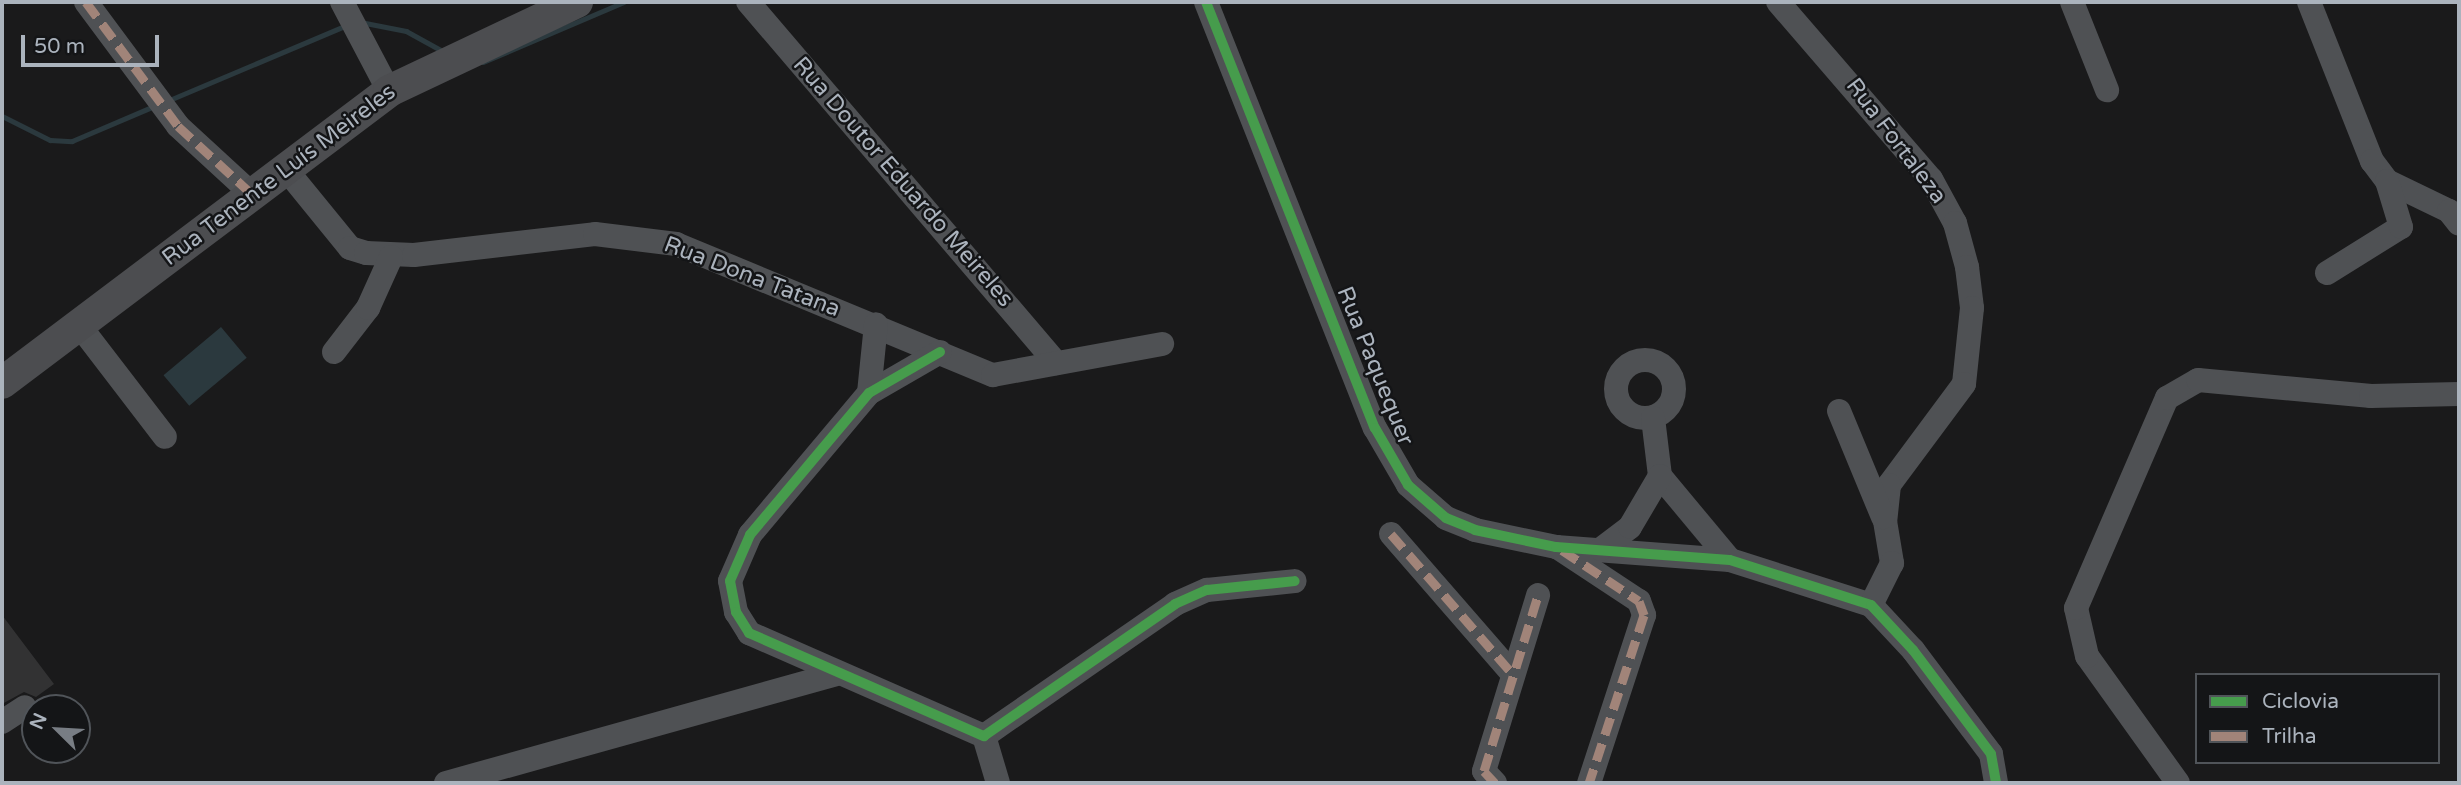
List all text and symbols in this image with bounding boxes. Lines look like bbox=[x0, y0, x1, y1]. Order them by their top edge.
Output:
scale bar bbox=[24, 21, 163, 65]
text: 50 m bbox=[34, 34, 85, 59]
street label: Rua Doutor Eduardo Meireles bbox=[787, 51, 1019, 313]
street label: Rua Fortaleza bbox=[1840, 73, 1952, 209]
street label: Rua Tenente Luís Meireles bbox=[157, 78, 401, 272]
street label: Rua Dona Tatana bbox=[660, 231, 844, 323]
street label: Rua Paquequer bbox=[1331, 283, 1419, 449]
legend bbox=[2195, 673, 2440, 764]
text: Ciclovia bbox=[2262, 689, 2339, 714]
north arrow bbox=[21, 694, 91, 764]
text: N bbox=[25, 710, 52, 733]
text: Trilha bbox=[2262, 724, 2317, 749]

